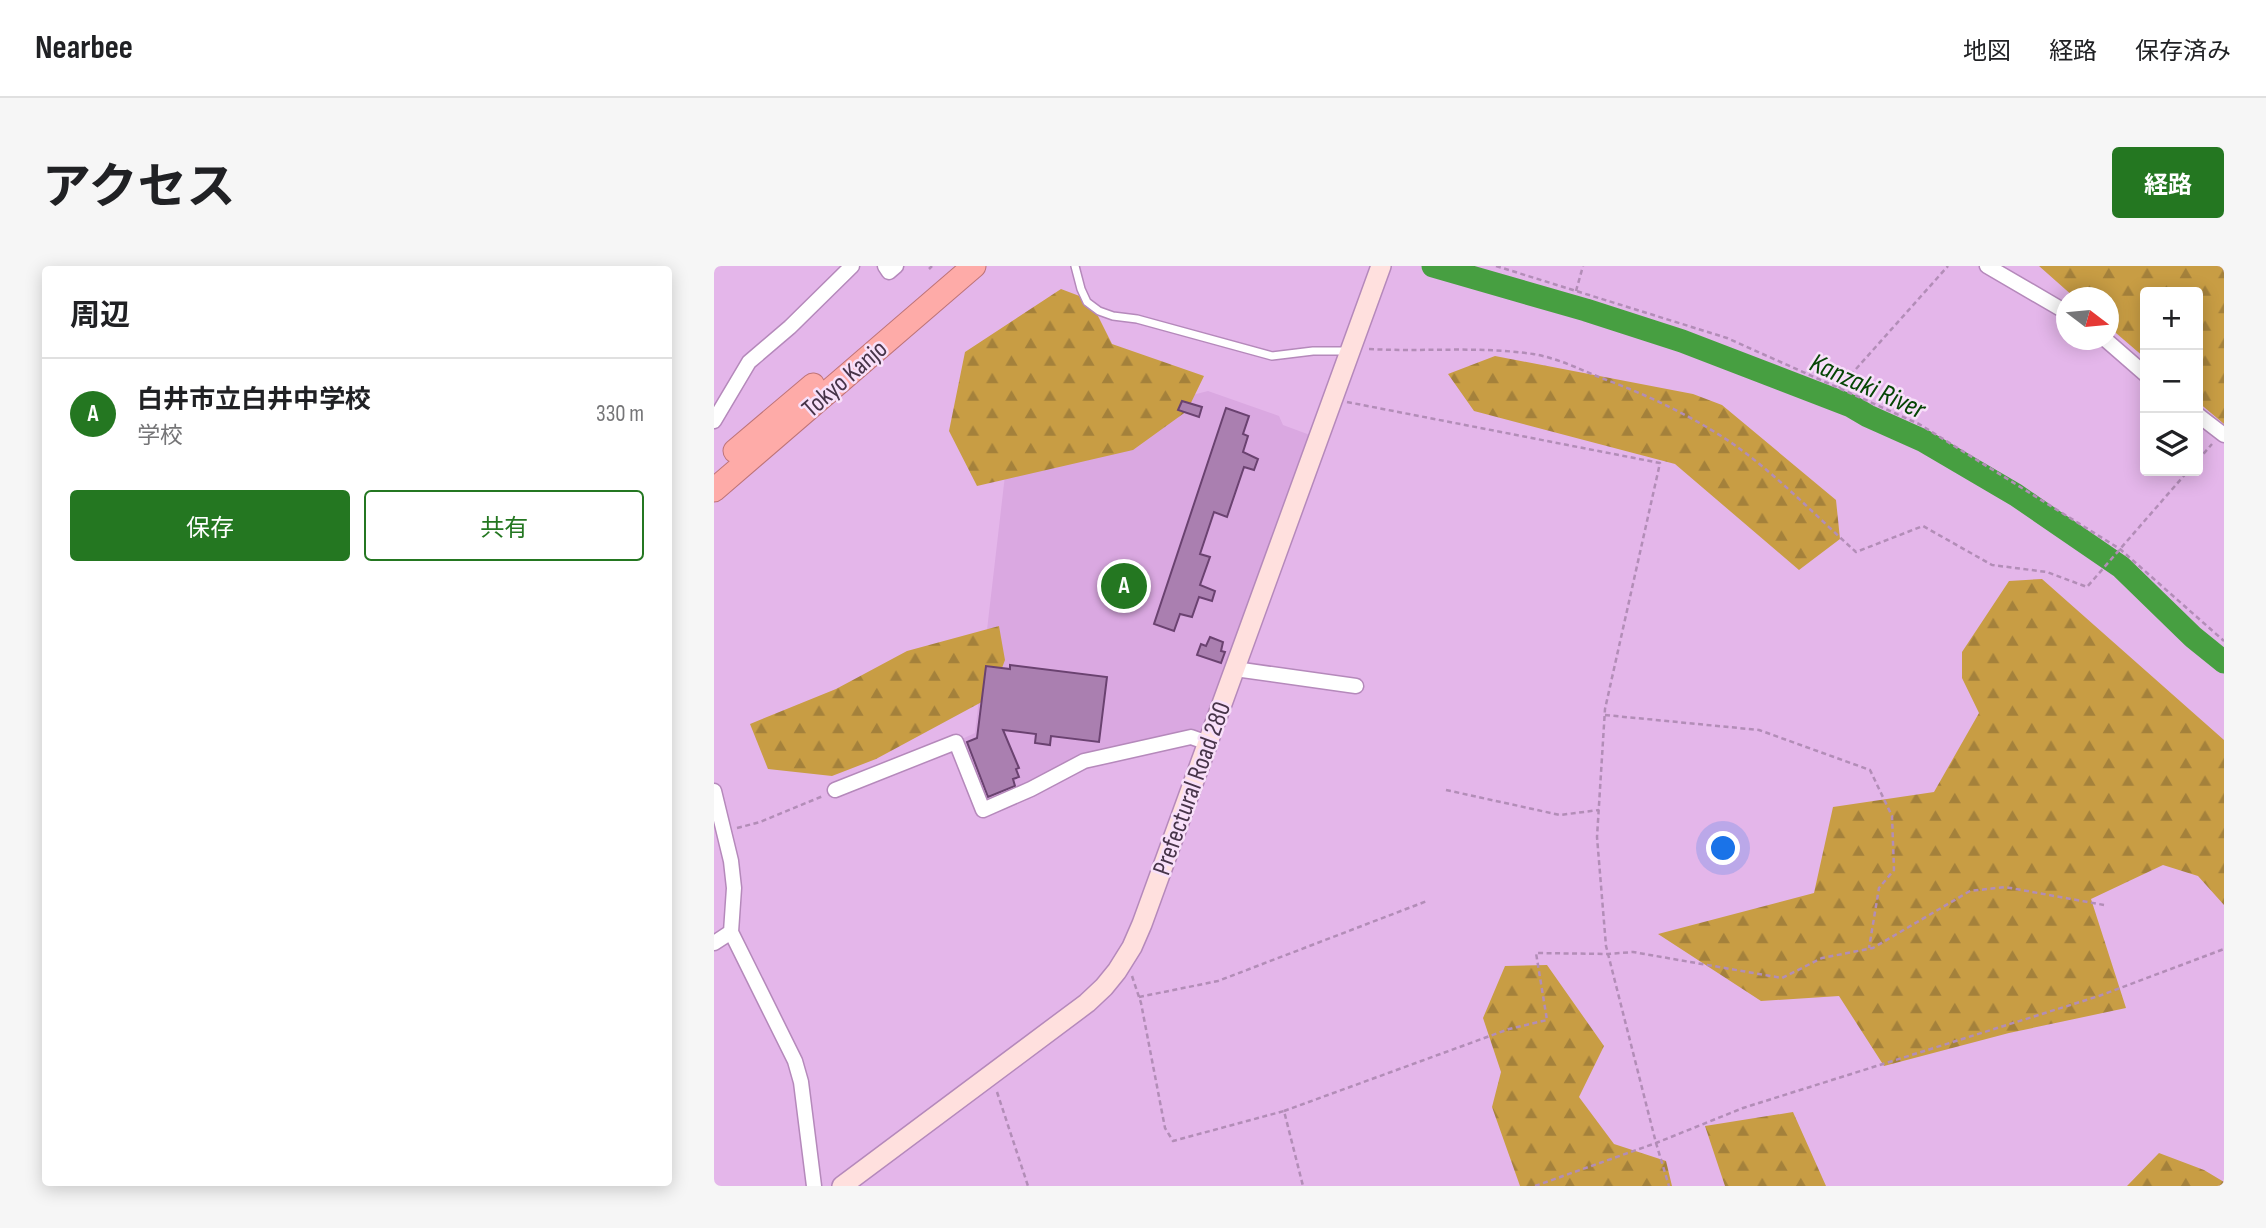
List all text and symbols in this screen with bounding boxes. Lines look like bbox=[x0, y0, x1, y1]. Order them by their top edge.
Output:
text: Nearbee bbox=[35, 28, 133, 68]
text: 地図 bbox=[1963, 37, 2011, 66]
text: 経路 bbox=[2049, 37, 2097, 66]
text: 保存済み bbox=[2135, 37, 2231, 66]
button: 経路 bbox=[2112, 147, 2224, 218]
text: アクセス bbox=[42, 159, 236, 218]
north arrow bbox=[2056, 287, 2119, 350]
map controls bbox=[2140, 287, 2203, 476]
button: + bbox=[2140, 287, 2203, 350]
text: 周辺 bbox=[70, 298, 130, 334]
street label: Tokyo Kanjo bbox=[796, 334, 894, 424]
water label: Kanzaki River bbox=[1805, 346, 1931, 427]
button: − bbox=[2140, 350, 2203, 413]
text: 白井市立白井中学校 bbox=[137, 385, 371, 416]
text: A bbox=[88, 400, 98, 428]
text: 330 m bbox=[596, 400, 644, 428]
button: layers bbox=[2140, 413, 2203, 476]
text: 学校 bbox=[137, 422, 183, 450]
button: 保存 bbox=[70, 490, 350, 561]
button: 共有 bbox=[364, 490, 644, 561]
pin: A bbox=[1101, 560, 1147, 612]
street label: Prefectural Road 280 bbox=[1147, 698, 1238, 879]
your location bbox=[1706, 831, 1740, 865]

